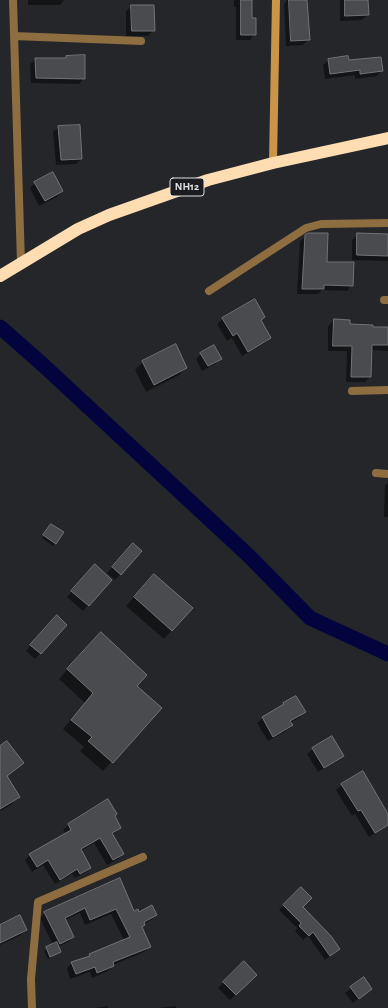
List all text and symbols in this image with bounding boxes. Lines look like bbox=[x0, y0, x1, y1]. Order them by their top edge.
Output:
road number: NH12 bbox=[170, 178, 204, 196]

